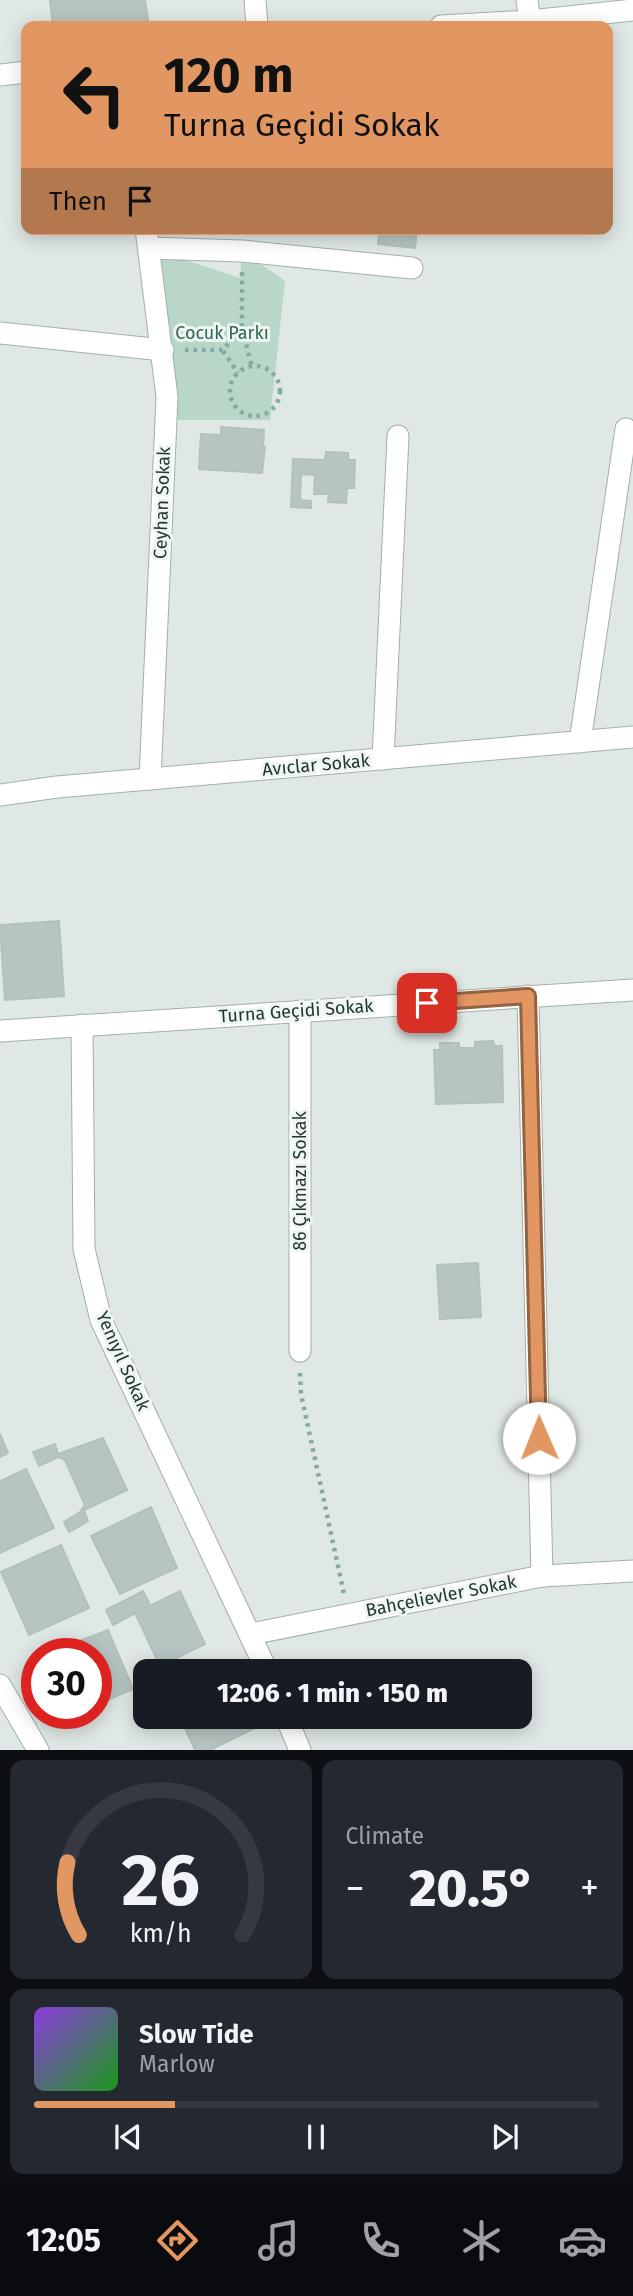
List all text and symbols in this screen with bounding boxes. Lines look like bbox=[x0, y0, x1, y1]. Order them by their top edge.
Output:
text: 120 m bbox=[164, 46, 294, 105]
icon: left bbox=[49, 49, 140, 140]
text: Turna Geçidi Sokak bbox=[164, 106, 439, 144]
icon: arrive bbox=[121, 182, 159, 220]
text: Then bbox=[49, 186, 107, 217]
park label: Cocuk Parkı bbox=[175, 322, 269, 344]
street label: Ceyhan Sokak bbox=[149, 446, 175, 559]
street label: Avıclar Sokak bbox=[261, 749, 371, 781]
pin bbox=[397, 973, 457, 1033]
icon: arrive bbox=[408, 984, 446, 1022]
street label: Turna Geçidi Sokak bbox=[218, 995, 375, 1027]
street label: 86 Çıkmazı Sokak bbox=[289, 1110, 311, 1251]
street label: Yenıyıl Sokak bbox=[91, 1308, 155, 1415]
position arrow bbox=[502, 1401, 576, 1475]
street label: Bahçelievler Sokak bbox=[364, 1570, 519, 1621]
speed limit sign: 30 bbox=[21, 1638, 112, 1729]
text: 12:06 · 1 min · 150 m bbox=[217, 1678, 448, 1709]
text: Climate bbox=[346, 1822, 424, 1850]
text: 26 bbox=[121, 1838, 200, 1925]
text: 20.5° bbox=[409, 1857, 535, 1920]
text: − bbox=[346, 1865, 365, 1911]
text: + bbox=[580, 1865, 599, 1911]
text: km/h bbox=[130, 1919, 192, 1949]
text: Slow Tide bbox=[139, 2019, 254, 2050]
text: Marlow bbox=[139, 2050, 215, 2078]
icon: previous bbox=[109, 2118, 147, 2156]
icon: pause bbox=[297, 2118, 335, 2156]
icon: next bbox=[486, 2118, 524, 2156]
icon: directions bbox=[153, 2216, 202, 2265]
icon: music bbox=[254, 2216, 303, 2265]
icon: phone bbox=[356, 2216, 405, 2265]
icon: climate bbox=[457, 2216, 506, 2265]
icon: car bbox=[558, 2216, 607, 2265]
text: 12:05 bbox=[26, 2221, 101, 2259]

